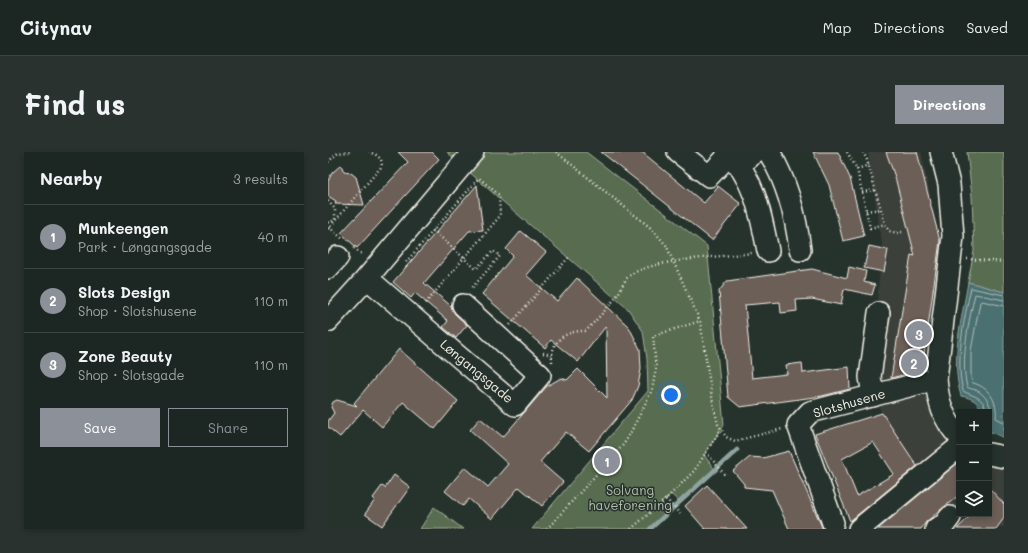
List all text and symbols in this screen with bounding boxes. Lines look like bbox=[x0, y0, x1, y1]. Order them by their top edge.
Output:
text: Citynav bbox=[20, 15, 92, 40]
text: Map bbox=[823, 18, 851, 37]
text: Directions bbox=[873, 18, 944, 37]
text: Saved bbox=[966, 18, 1008, 37]
button: Directions bbox=[895, 85, 1004, 124]
text: Find us bbox=[24, 86, 125, 122]
text: Nearby bbox=[40, 167, 102, 189]
text: 3 results bbox=[233, 170, 288, 187]
text: Munkeengen bbox=[78, 218, 168, 238]
text: 1 bbox=[50, 228, 56, 245]
text: 40 m bbox=[258, 228, 288, 245]
text: Park · Løngangsgade bbox=[78, 238, 212, 255]
text: Slots Design bbox=[78, 282, 170, 302]
text: 2 bbox=[49, 292, 57, 309]
text: 110 m bbox=[254, 292, 288, 309]
text: Shop · Slotshusene bbox=[78, 302, 197, 319]
pin: 3 bbox=[906, 319, 932, 349]
street label: Løngangsgade bbox=[437, 335, 517, 406]
text: Zone Beauty bbox=[78, 346, 172, 366]
pin: 2 bbox=[901, 348, 927, 378]
text: 3 bbox=[49, 356, 57, 373]
text: 110 m bbox=[254, 356, 288, 373]
text: Shop · Slotsgade bbox=[78, 366, 185, 383]
street label: Slotshusene bbox=[811, 384, 887, 421]
your location bbox=[661, 385, 681, 405]
button: Save bbox=[40, 408, 160, 447]
button: Share bbox=[168, 408, 288, 447]
map controls bbox=[956, 409, 992, 517]
button: + bbox=[956, 409, 992, 445]
button: − bbox=[956, 445, 992, 481]
pin: 1 bbox=[594, 446, 620, 476]
park label: Solvang haveforening bbox=[588, 481, 672, 513]
button: layers bbox=[956, 481, 992, 517]

